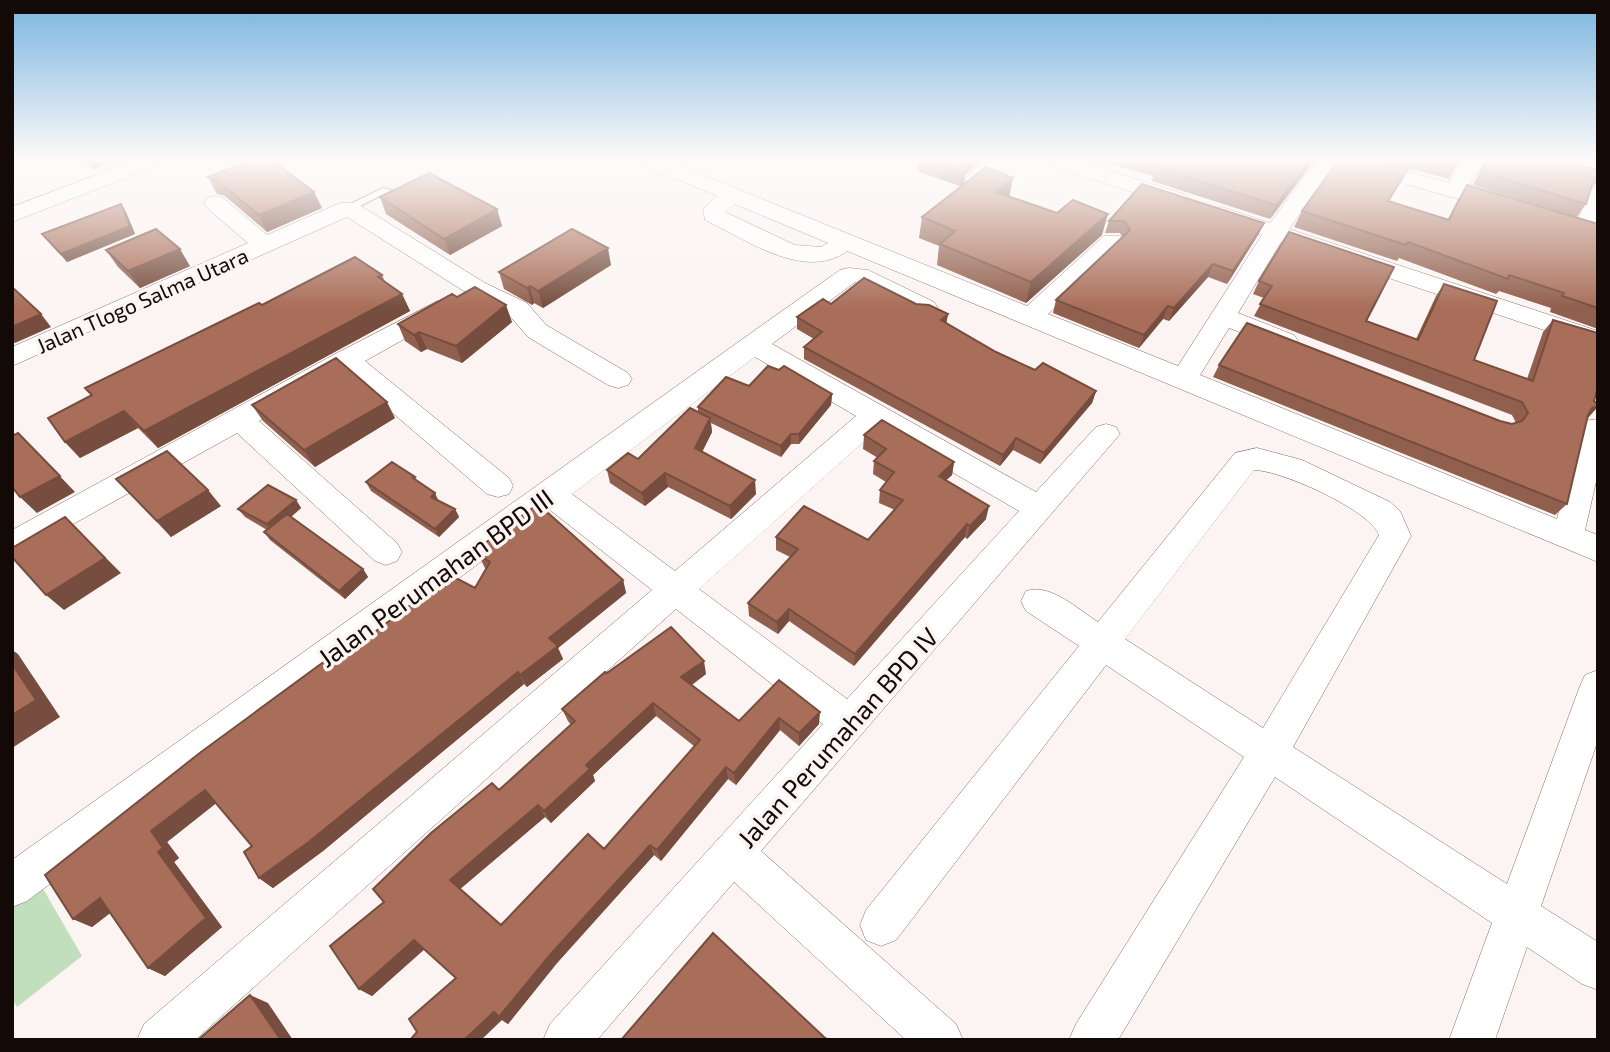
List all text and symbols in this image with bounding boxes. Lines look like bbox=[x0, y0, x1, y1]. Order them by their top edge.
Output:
street label: Jalan Tlogo Salma Utara bbox=[32, 242, 252, 358]
street label: Jalan Perumahan BPD III bbox=[312, 481, 558, 673]
street label: Jalan Perumahan BPD IV bbox=[730, 621, 944, 853]

